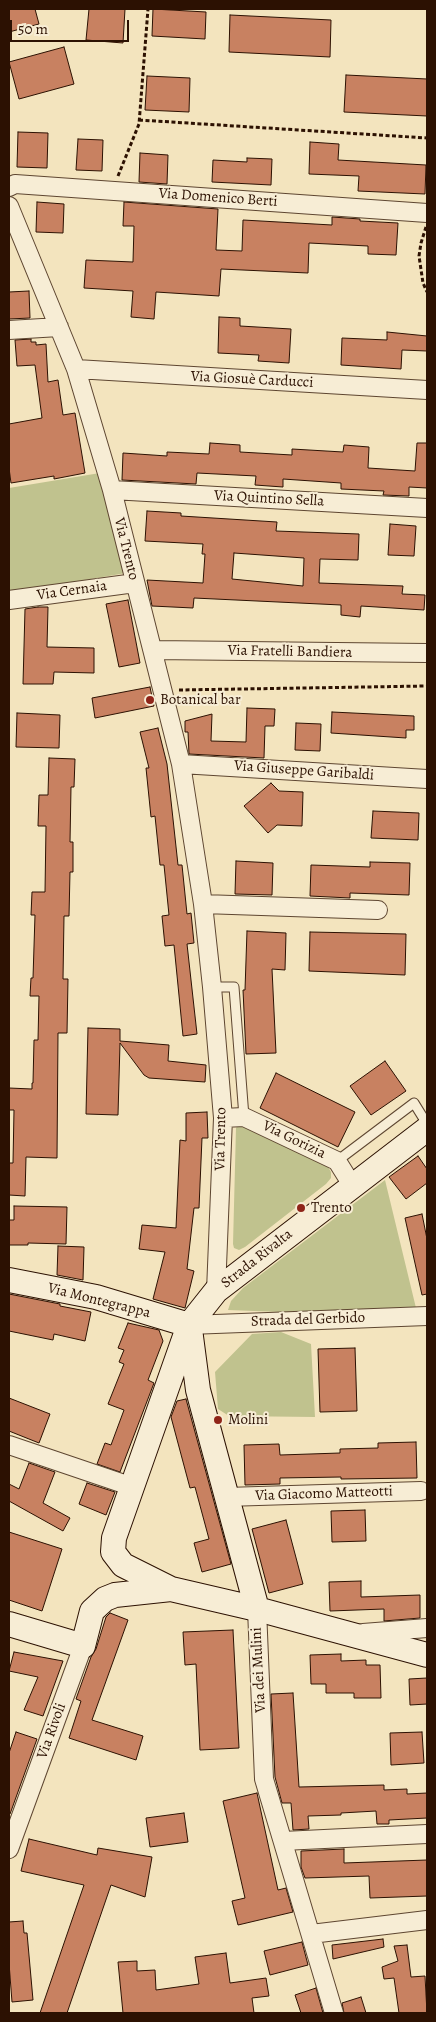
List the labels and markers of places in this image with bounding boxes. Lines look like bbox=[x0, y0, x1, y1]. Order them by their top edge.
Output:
place label: Botanical bar bbox=[160, 691, 241, 709]
marker: Botanical bar bbox=[144, 694, 156, 706]
place label: Trento bbox=[311, 1199, 352, 1217]
marker: Trento bbox=[295, 1202, 307, 1214]
place label: Molini bbox=[228, 1411, 268, 1429]
marker: Molini bbox=[212, 1414, 224, 1426]

